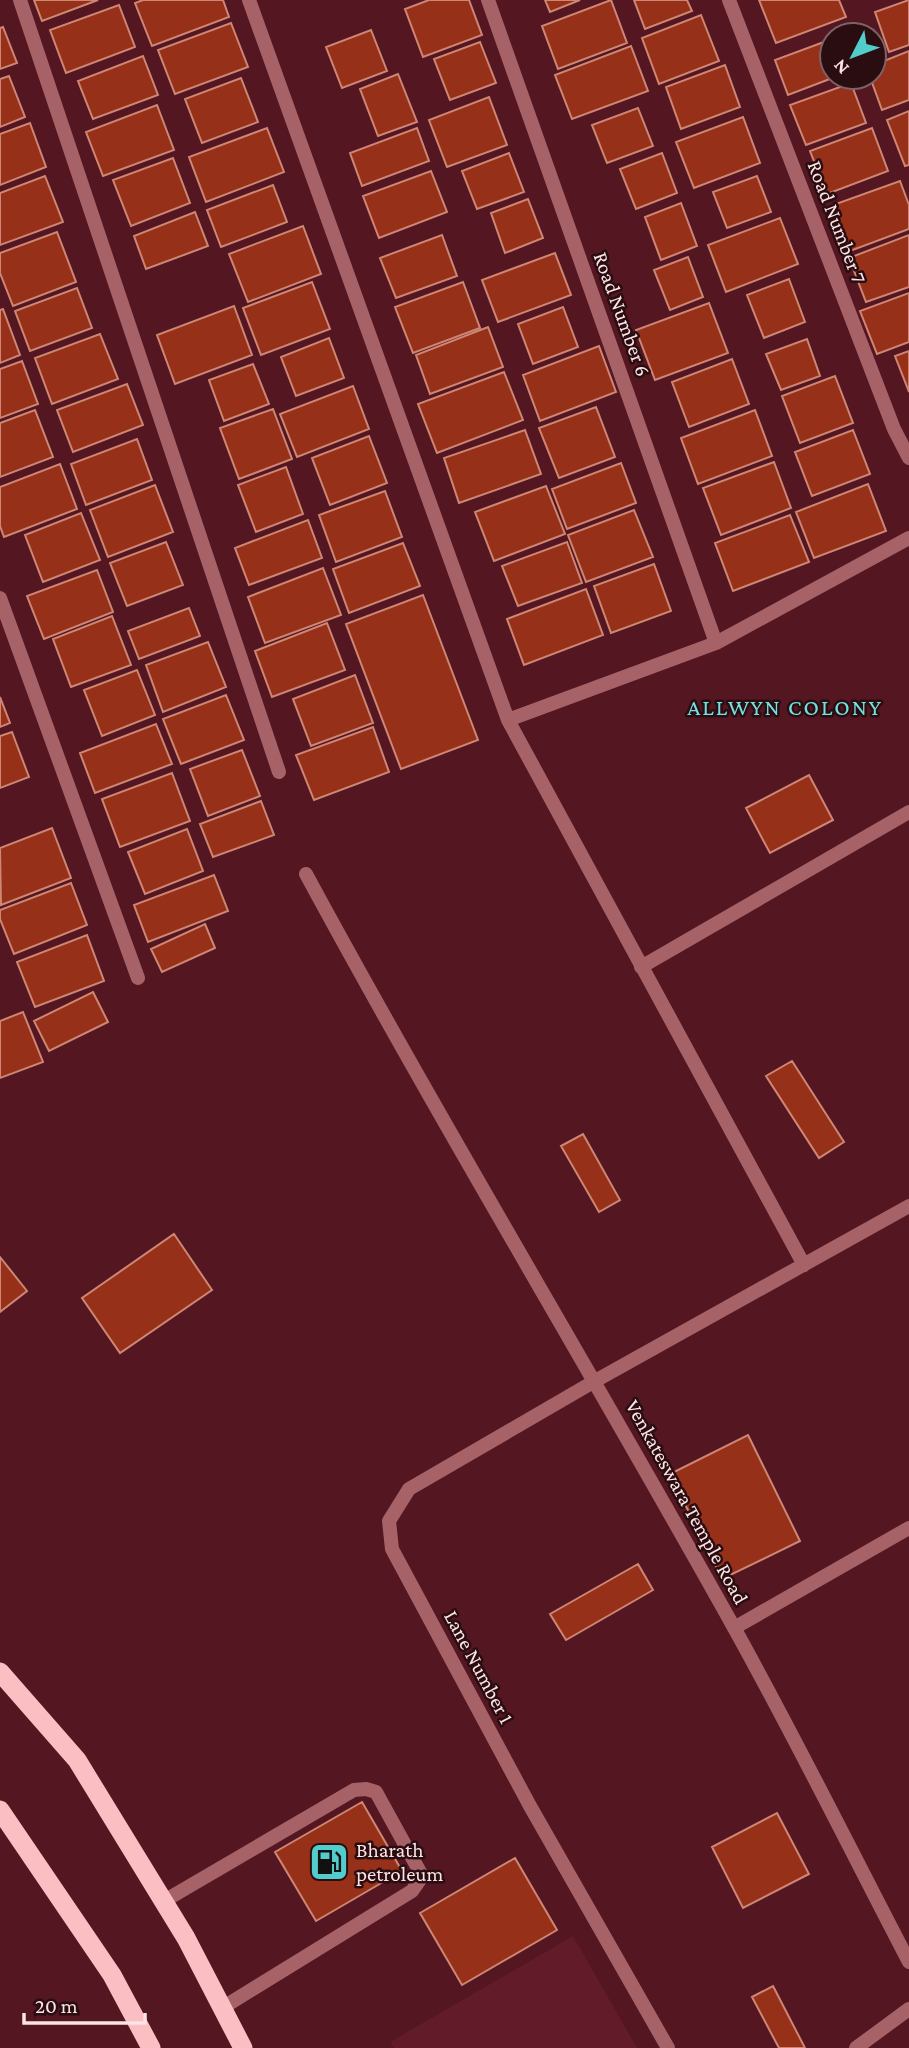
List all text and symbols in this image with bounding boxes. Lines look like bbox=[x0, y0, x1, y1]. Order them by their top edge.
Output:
north arrow bbox=[818, 21, 888, 91]
text: N bbox=[829, 55, 853, 79]
street label: Road Number 7 bbox=[803, 157, 872, 287]
street label: Road Number 6 bbox=[588, 249, 656, 379]
district label: ALLWYN COLONY bbox=[687, 694, 883, 720]
street label: Venkateswara Temple Road bbox=[621, 1396, 753, 1608]
street label: Lane Number 1 bbox=[439, 1606, 519, 1728]
place label: Bharath petroleum bbox=[356, 1838, 444, 1886]
fuel station icon: Bharath petroleum bbox=[308, 1841, 350, 1883]
scale bar bbox=[24, 1982, 145, 2026]
text: 20 m bbox=[35, 1994, 78, 2018]

